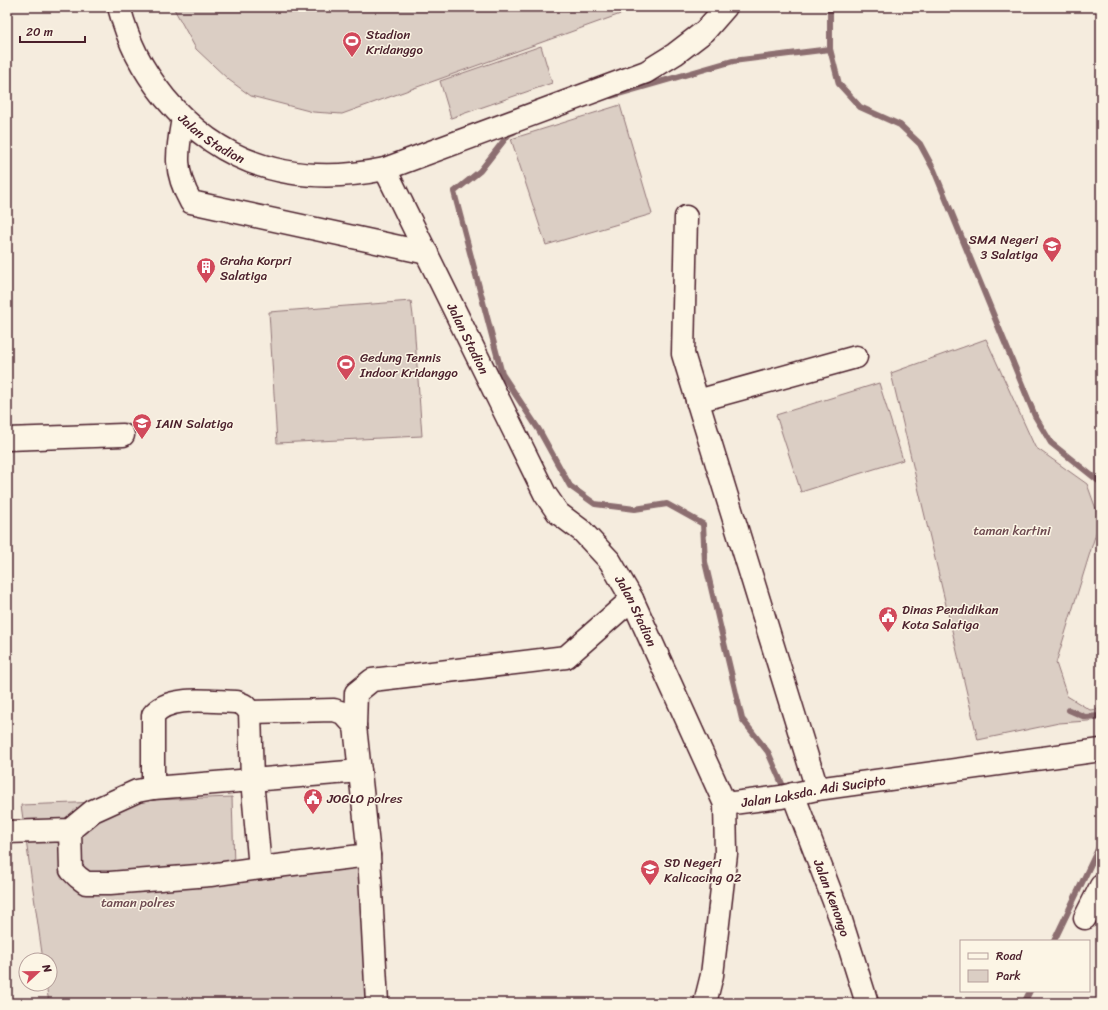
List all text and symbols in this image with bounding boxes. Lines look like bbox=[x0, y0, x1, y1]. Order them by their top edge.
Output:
scale bar bbox=[20, 18, 85, 44]
text: 20 m bbox=[26, 21, 53, 43]
place label: Stadion Kridanggo bbox=[366, 23, 423, 61]
sports icon: Stadion Kridanggo bbox=[341, 30, 363, 58]
street label: Jalan Stadion bbox=[172, 107, 249, 170]
place label: SMA Negeri 3 Salatiga bbox=[969, 228, 1038, 266]
school or university icon: SMA Negeri 3 Salatiga bbox=[1041, 235, 1063, 263]
place label: Graha Korpri Salatiga bbox=[220, 249, 292, 287]
building icon: Graha Korpri Salatiga bbox=[195, 256, 217, 284]
street label: Jalan Stadion bbox=[441, 298, 496, 378]
place label: Gedung Tennis Indoor Kridanggo bbox=[359, 346, 458, 384]
sports icon: Gedung Tennis Indoor Kridanggo bbox=[335, 353, 357, 381]
school or university icon: IAIN Salatiga bbox=[131, 412, 153, 440]
place label: IAIN Salatiga bbox=[155, 412, 234, 435]
park label: taman kartini bbox=[973, 519, 1051, 542]
street label: Jalan Stadion bbox=[608, 570, 664, 650]
place label: Dinas Pendidikan Kota Salatiga bbox=[902, 598, 999, 636]
public building icon: Dinas Pendidikan Kota Salatiga bbox=[877, 605, 899, 633]
street label: Jalan Laksda. Adi Sucipto bbox=[739, 768, 887, 813]
public building icon: JOGLO polres bbox=[302, 787, 324, 815]
place label: JOGLO polres bbox=[326, 787, 404, 810]
place label: SD Negeri Kalicacing 02 bbox=[664, 851, 742, 889]
street label: Jalan Kenongo bbox=[807, 855, 857, 940]
school or university icon: SD Negeri Kalicacing 02 bbox=[639, 858, 661, 886]
park label: taman polres bbox=[101, 891, 176, 914]
legend bbox=[960, 940, 1090, 992]
text: Road bbox=[996, 945, 1023, 967]
north arrow bbox=[18, 952, 58, 992]
text: N bbox=[36, 960, 57, 976]
text: Park bbox=[996, 965, 1021, 987]

